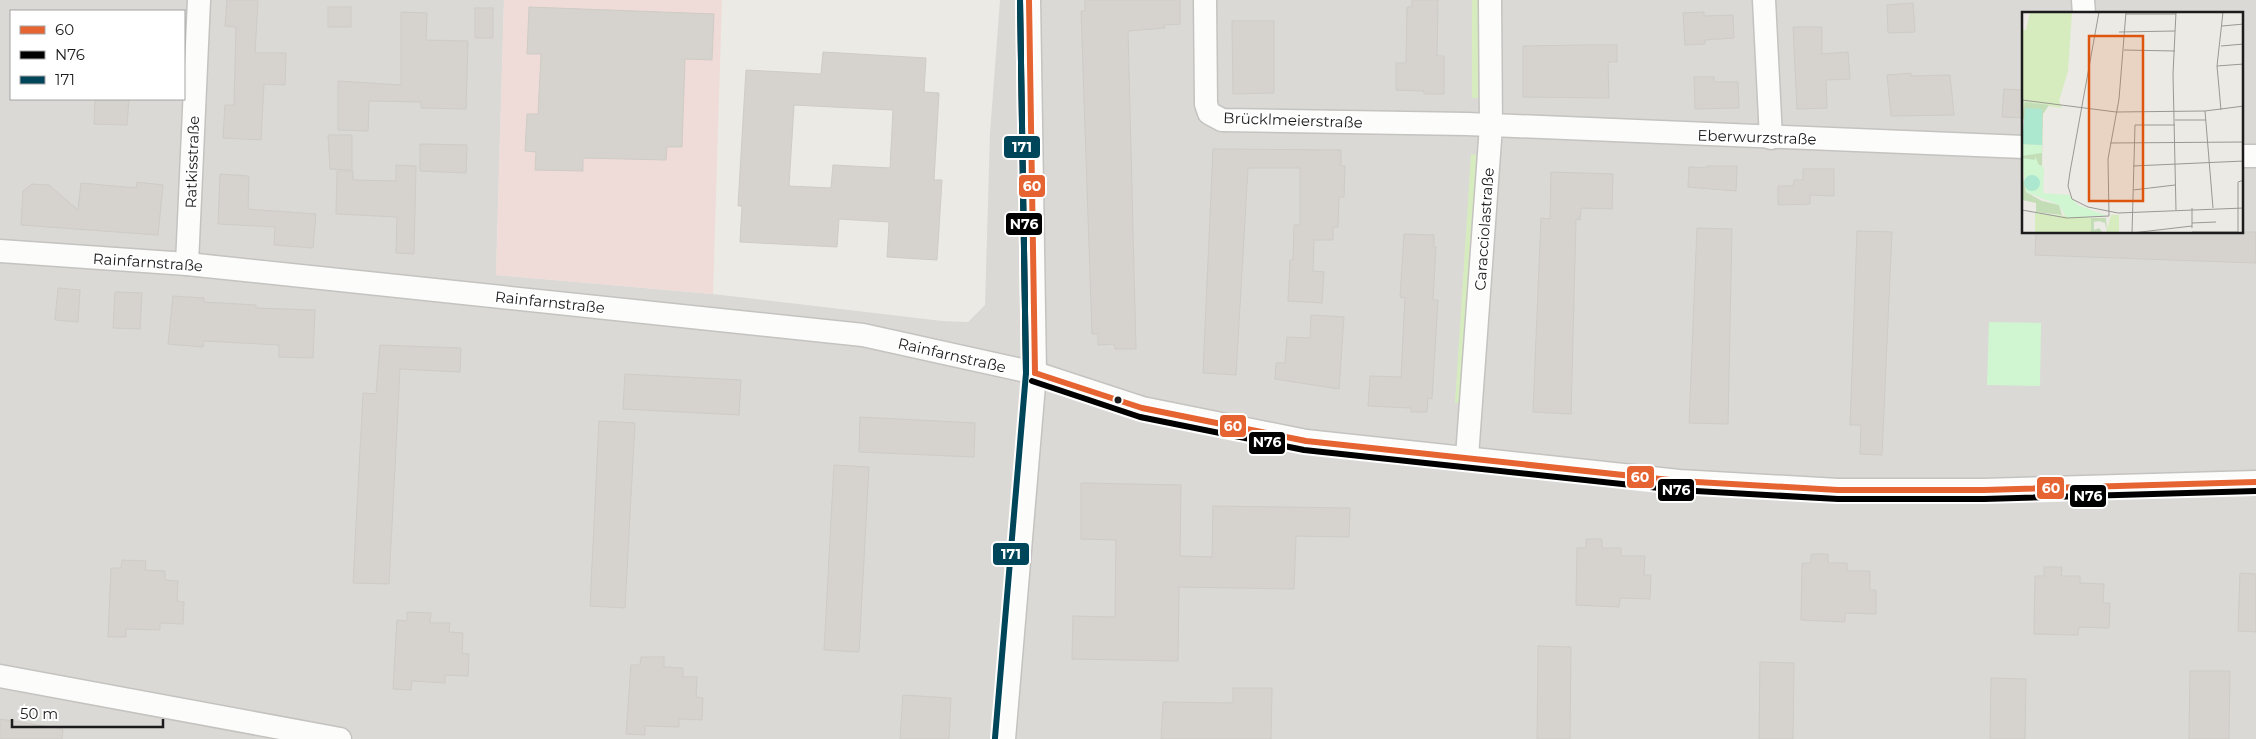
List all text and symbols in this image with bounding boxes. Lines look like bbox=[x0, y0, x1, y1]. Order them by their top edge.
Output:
legend bbox=[10, 10, 185, 100]
inset map bbox=[2022, 12, 2244, 234]
text: 60 bbox=[55, 20, 74, 39]
text: N76 bbox=[55, 45, 85, 64]
text: 171 bbox=[55, 70, 75, 89]
street label: Brücklmeierstraße bbox=[1223, 108, 1363, 132]
street label: Ratkisstraße bbox=[181, 115, 203, 209]
street label: Eberwurzstraße bbox=[1697, 125, 1817, 149]
line badge: 171 bbox=[1003, 135, 1041, 159]
text: 171 bbox=[1012, 138, 1032, 156]
street label: Caracciolastraße bbox=[1470, 167, 1498, 291]
line badge: 60 bbox=[1018, 174, 1046, 198]
text: 60 bbox=[1023, 177, 1041, 195]
line badge: N76 bbox=[1005, 212, 1043, 236]
text: N76 bbox=[1010, 215, 1038, 233]
street label: Rainfarnstraße bbox=[92, 249, 204, 275]
street label: Rainfarnstraße bbox=[494, 287, 606, 317]
street label: Rainfarnstraße bbox=[896, 333, 1008, 377]
unlabelled marker bbox=[1113, 395, 1123, 405]
line badge: 60 bbox=[1219, 414, 1247, 438]
text: 60 bbox=[1224, 417, 1242, 435]
line badge: N76 bbox=[1248, 431, 1286, 455]
text: N76 bbox=[1253, 433, 1281, 451]
line badge: 60 bbox=[1626, 465, 1655, 489]
text: 60 bbox=[1631, 468, 1649, 486]
line badge: 60 bbox=[2036, 476, 2065, 500]
line badge: N76 bbox=[1657, 478, 1695, 502]
text: 60 bbox=[2042, 479, 2060, 497]
text: N76 bbox=[1662, 481, 1690, 499]
line badge: N76 bbox=[2069, 484, 2107, 508]
text: N76 bbox=[2074, 487, 2102, 505]
line badge: 171 bbox=[992, 542, 1030, 566]
text: 171 bbox=[1001, 545, 1021, 563]
scale bar bbox=[12, 696, 164, 728]
text: 50 m bbox=[20, 704, 58, 723]

